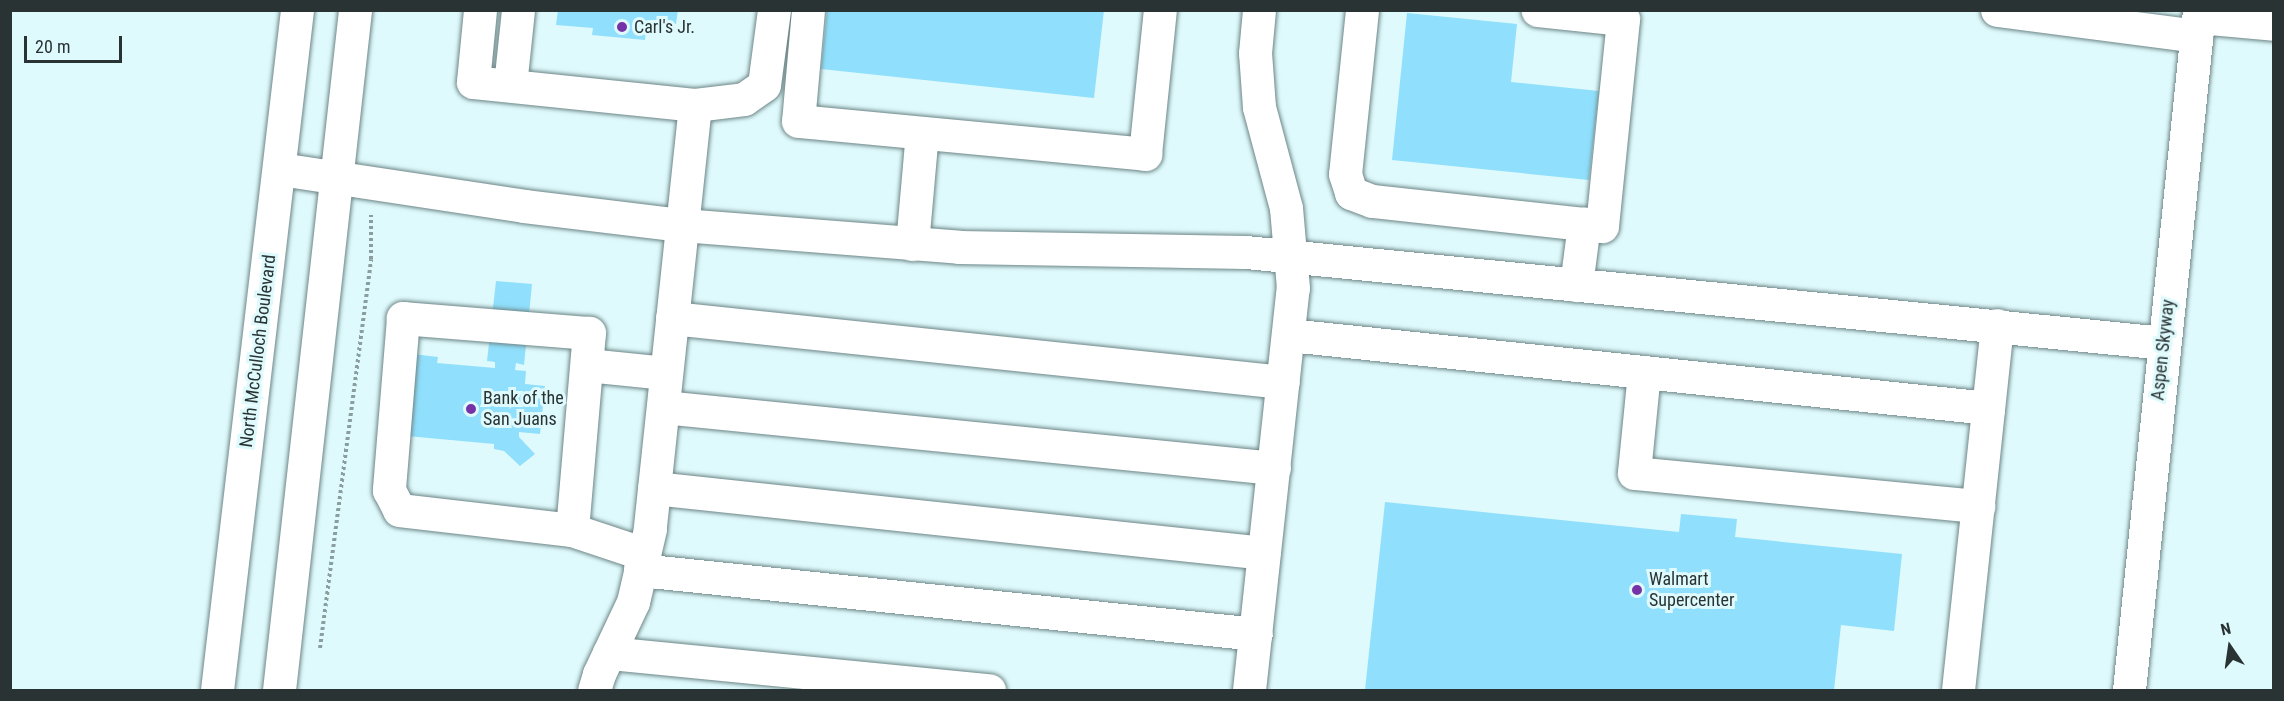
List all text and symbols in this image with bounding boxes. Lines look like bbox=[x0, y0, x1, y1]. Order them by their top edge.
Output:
place label: Carl's Jr. bbox=[634, 16, 695, 38]
marker: Carl's Jr. bbox=[615, 20, 629, 34]
scale bar bbox=[27, 24, 124, 62]
text: 20 m bbox=[35, 36, 70, 57]
street label: North McCulloch Boulevard bbox=[235, 253, 281, 449]
street label: Aspen Skyway bbox=[2147, 298, 2179, 402]
place label: Bank of the San Juans bbox=[483, 388, 564, 430]
marker: Bank of the San Juans bbox=[464, 402, 478, 416]
place label: Walmart Supercenter bbox=[1649, 569, 1734, 612]
marker: Walmart Supercenter bbox=[1630, 583, 1644, 597]
north arrow bbox=[2200, 617, 2260, 677]
text: N bbox=[2219, 619, 2233, 639]

